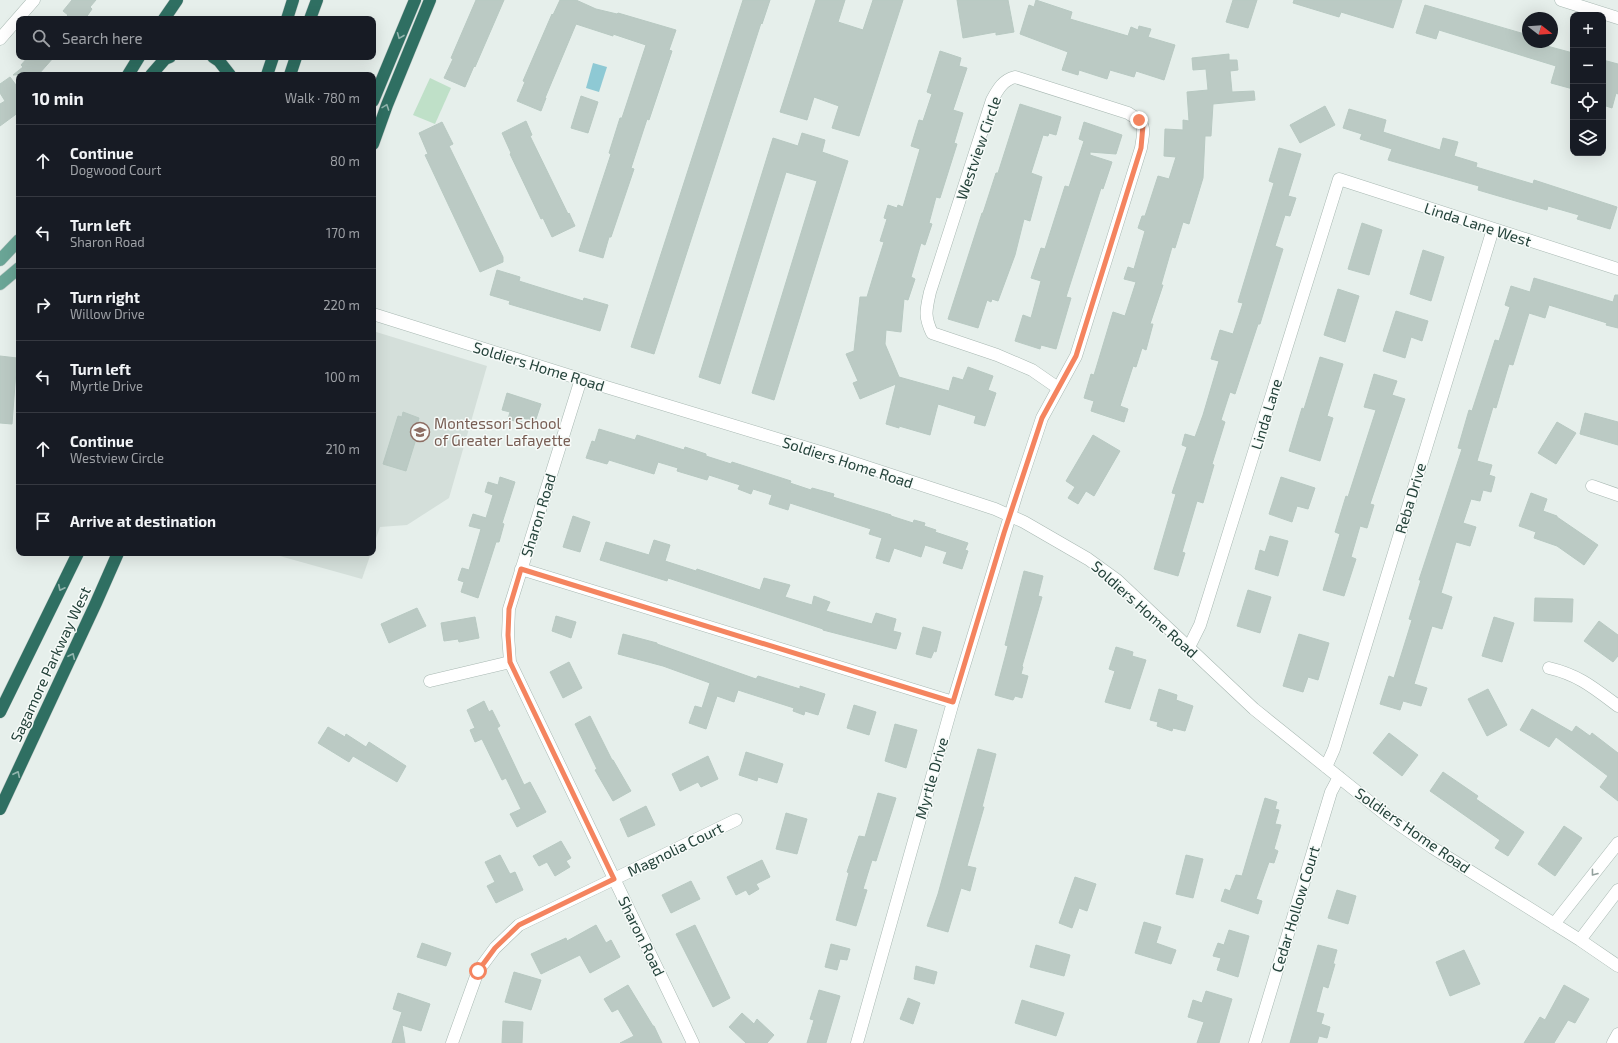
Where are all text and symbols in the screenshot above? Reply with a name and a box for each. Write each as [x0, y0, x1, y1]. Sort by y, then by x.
north arrow [1522, 12, 1558, 48]
map controls [1570, 12, 1606, 156]
button: + [1570, 12, 1606, 48]
search box [16, 16, 376, 60]
icon: search [30, 27, 52, 49]
text: Search here [62, 29, 143, 47]
one-way arrow [396, 33, 404, 40]
button: − [1570, 48, 1606, 84]
button: locate [1570, 84, 1606, 120]
text: 10 min [32, 88, 84, 108]
text: Walk · 780 m [285, 90, 360, 106]
street label: Westview Circle [952, 94, 1004, 202]
one-way arrow [381, 104, 390, 111]
route end [1130, 111, 1148, 129]
button: layers [1570, 120, 1606, 156]
text: Continue [70, 144, 133, 162]
icon: ahead [32, 150, 54, 172]
text: 80 m [330, 153, 360, 169]
text: Dogwood Court [70, 162, 161, 178]
street label: Linda Lane West [1422, 198, 1534, 250]
text: Turn left [70, 216, 131, 234]
icon: left [32, 222, 54, 244]
text: 170 m [326, 225, 360, 241]
text: Sharon Road [70, 234, 145, 250]
text: Turn right [70, 288, 140, 306]
icon: right [32, 294, 54, 316]
text: 220 m [323, 297, 360, 313]
text: Willow Drive [70, 306, 145, 322]
street label: Soldiers Home Road [471, 337, 607, 395]
text: Turn left [70, 360, 131, 378]
icon: left [32, 366, 54, 388]
text: 100 m [325, 369, 360, 385]
street label: Linda Lane [1247, 376, 1285, 452]
text: Myrtle Drive [70, 378, 143, 394]
place label: Montessori School of Greater Lafayette [434, 414, 571, 449]
school or university icon: Montessori School of Greater Lafayette [409, 421, 431, 443]
text: Continue [70, 432, 133, 450]
street label: Soldiers Home Road [780, 432, 916, 492]
icon: ahead [32, 438, 54, 460]
text: 210 m [325, 441, 360, 457]
text: Westview Circle [70, 450, 164, 466]
street label: Reba Drive [1391, 460, 1429, 536]
street label: Sharon Road [517, 471, 559, 559]
icon: arrive [32, 510, 54, 532]
text: Arrive at destination [70, 512, 216, 530]
street label: Soldiers Home Road [1088, 557, 1202, 661]
street label: Sagamore Parkway West [6, 583, 94, 745]
one-way arrow [58, 584, 66, 591]
one-way arrow [67, 652, 75, 660]
street label: Myrtle Drive [911, 735, 951, 821]
one-way arrow [12, 770, 20, 778]
street label: Soldiers Home Road [1352, 784, 1474, 876]
street label: Magnolia Court [624, 818, 726, 880]
street label: Cedar Hollow Court [1267, 843, 1323, 974]
one-way arrow [1591, 869, 1598, 876]
street label: Sharon Road [615, 893, 669, 979]
route start [469, 962, 487, 980]

